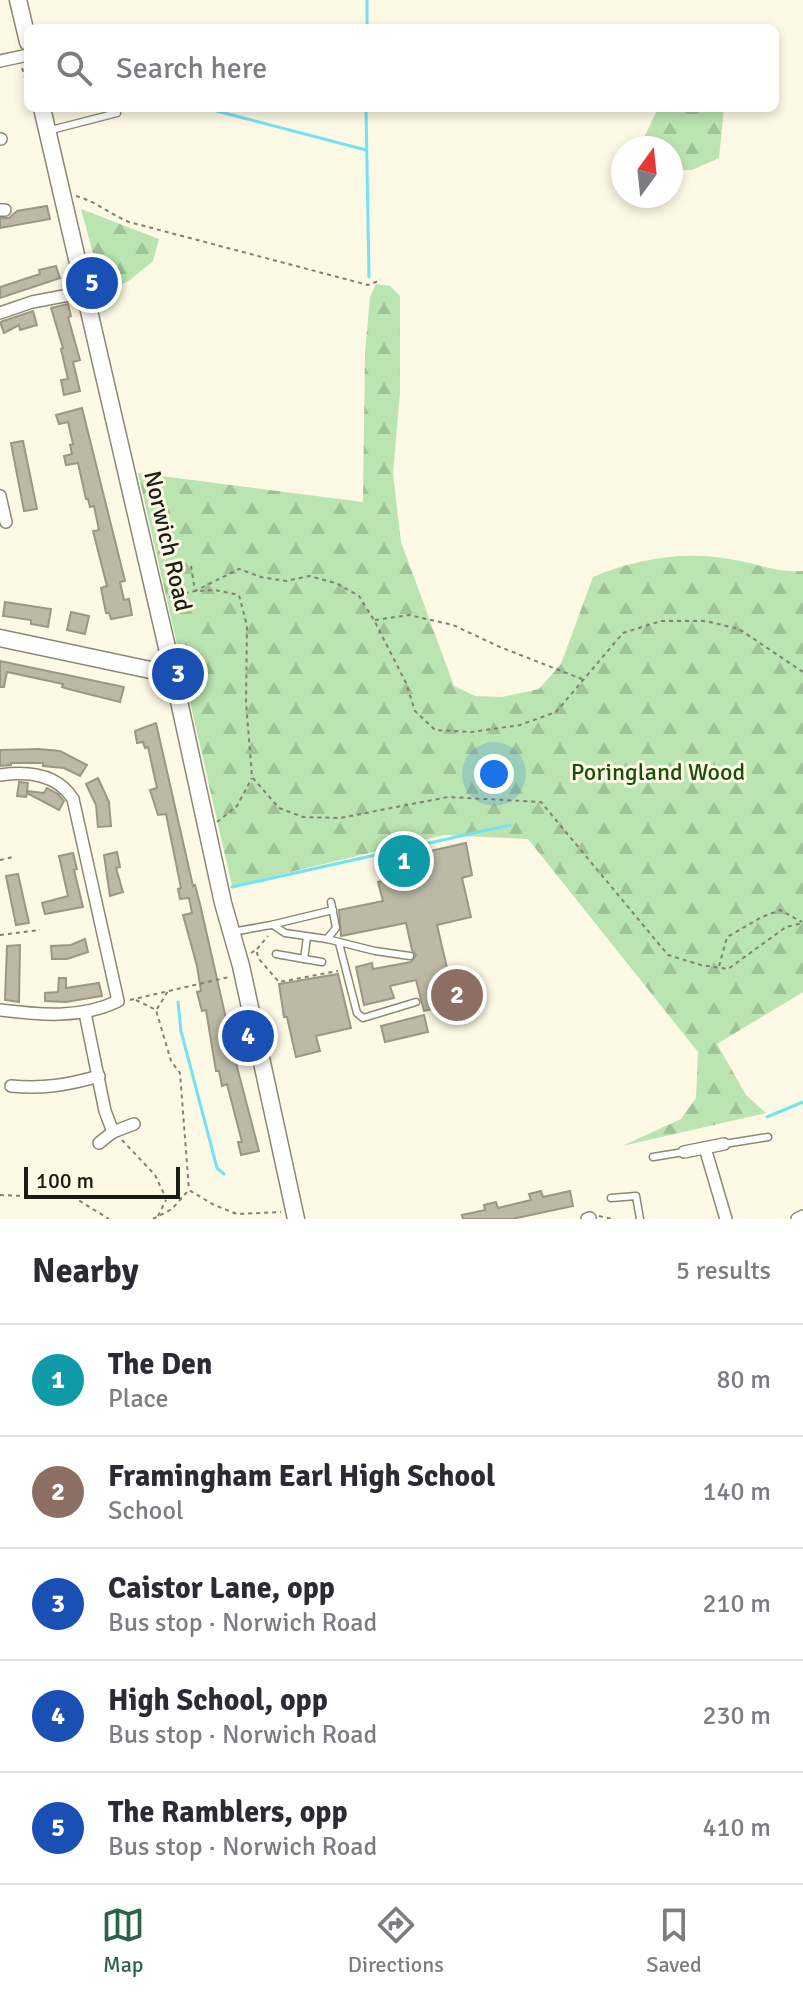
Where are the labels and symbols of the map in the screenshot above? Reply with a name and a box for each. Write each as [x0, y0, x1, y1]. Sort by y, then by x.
north arrow [611, 136, 683, 208]
pin: 5 [66, 253, 118, 313]
street label: Norwich Road [137, 468, 199, 614]
pin: 3 [152, 644, 204, 704]
your location [474, 754, 514, 794]
park label: Poringland Wood [571, 757, 745, 787]
pin: 1 [378, 831, 430, 891]
pin: 2 [431, 965, 483, 1025]
pin: 4 [222, 1006, 274, 1066]
scale bar [24, 1163, 180, 1199]

